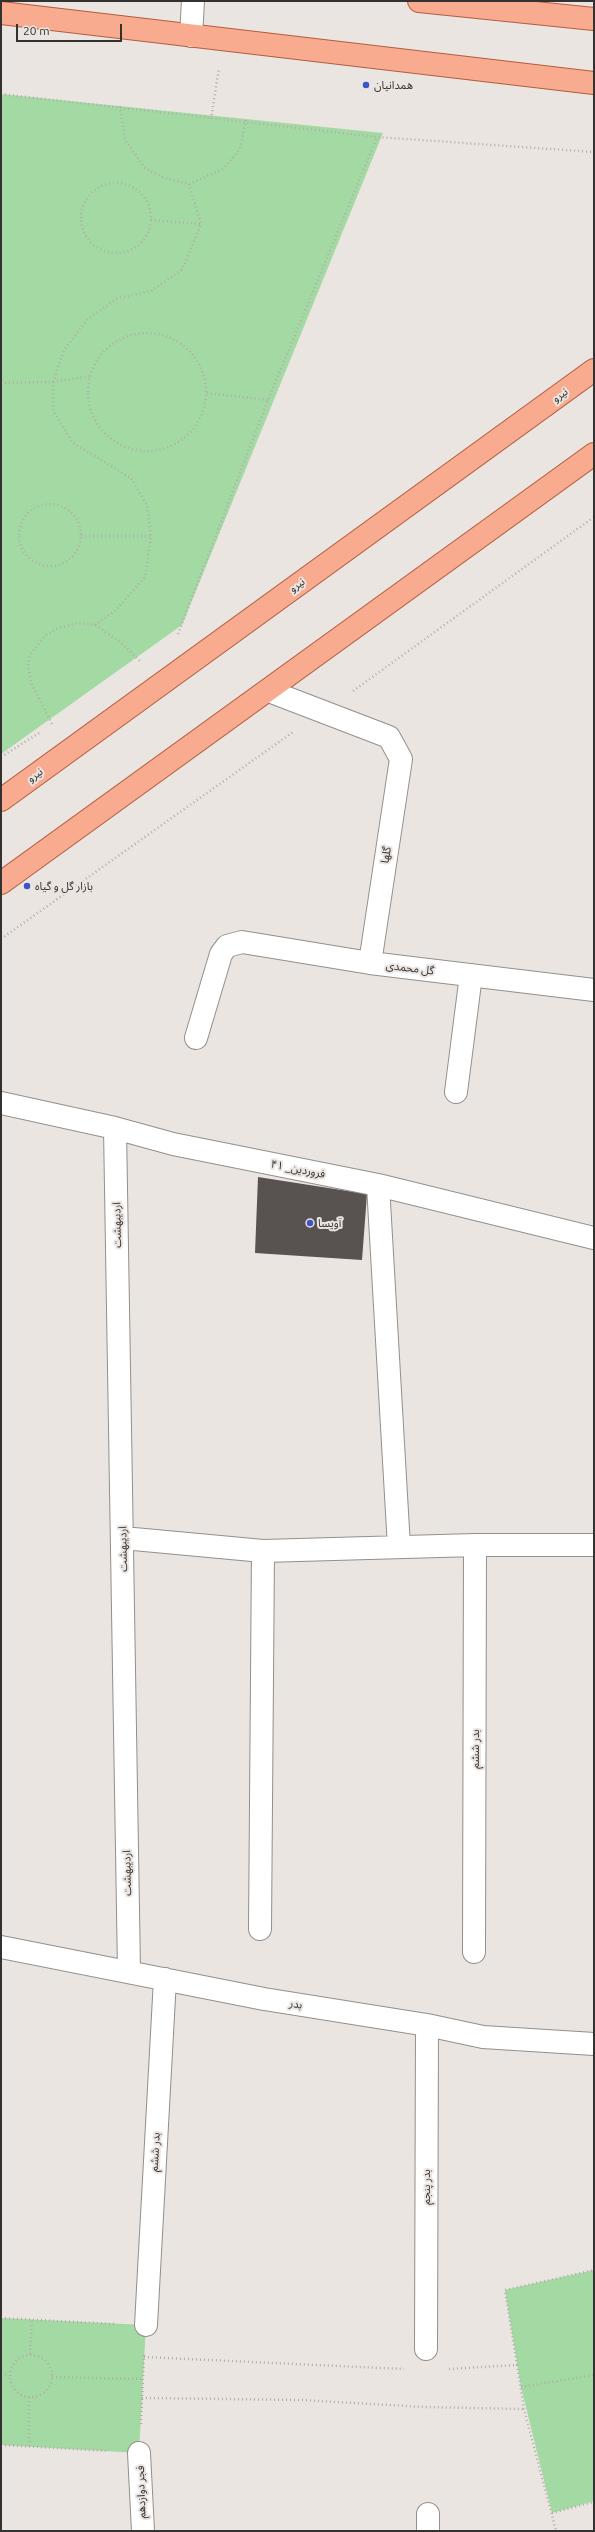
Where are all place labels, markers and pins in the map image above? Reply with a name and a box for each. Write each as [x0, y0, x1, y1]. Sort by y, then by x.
place label: همدانیان [374, 78, 413, 92]
marker: همدانیان [361, 80, 371, 90]
place label: بازار گل و گیاه [35, 879, 93, 893]
marker: بازار گل و گیاه [22, 881, 32, 891]
place label: آویسا [318, 1216, 341, 1230]
marker: آویسا [305, 1218, 315, 1228]

